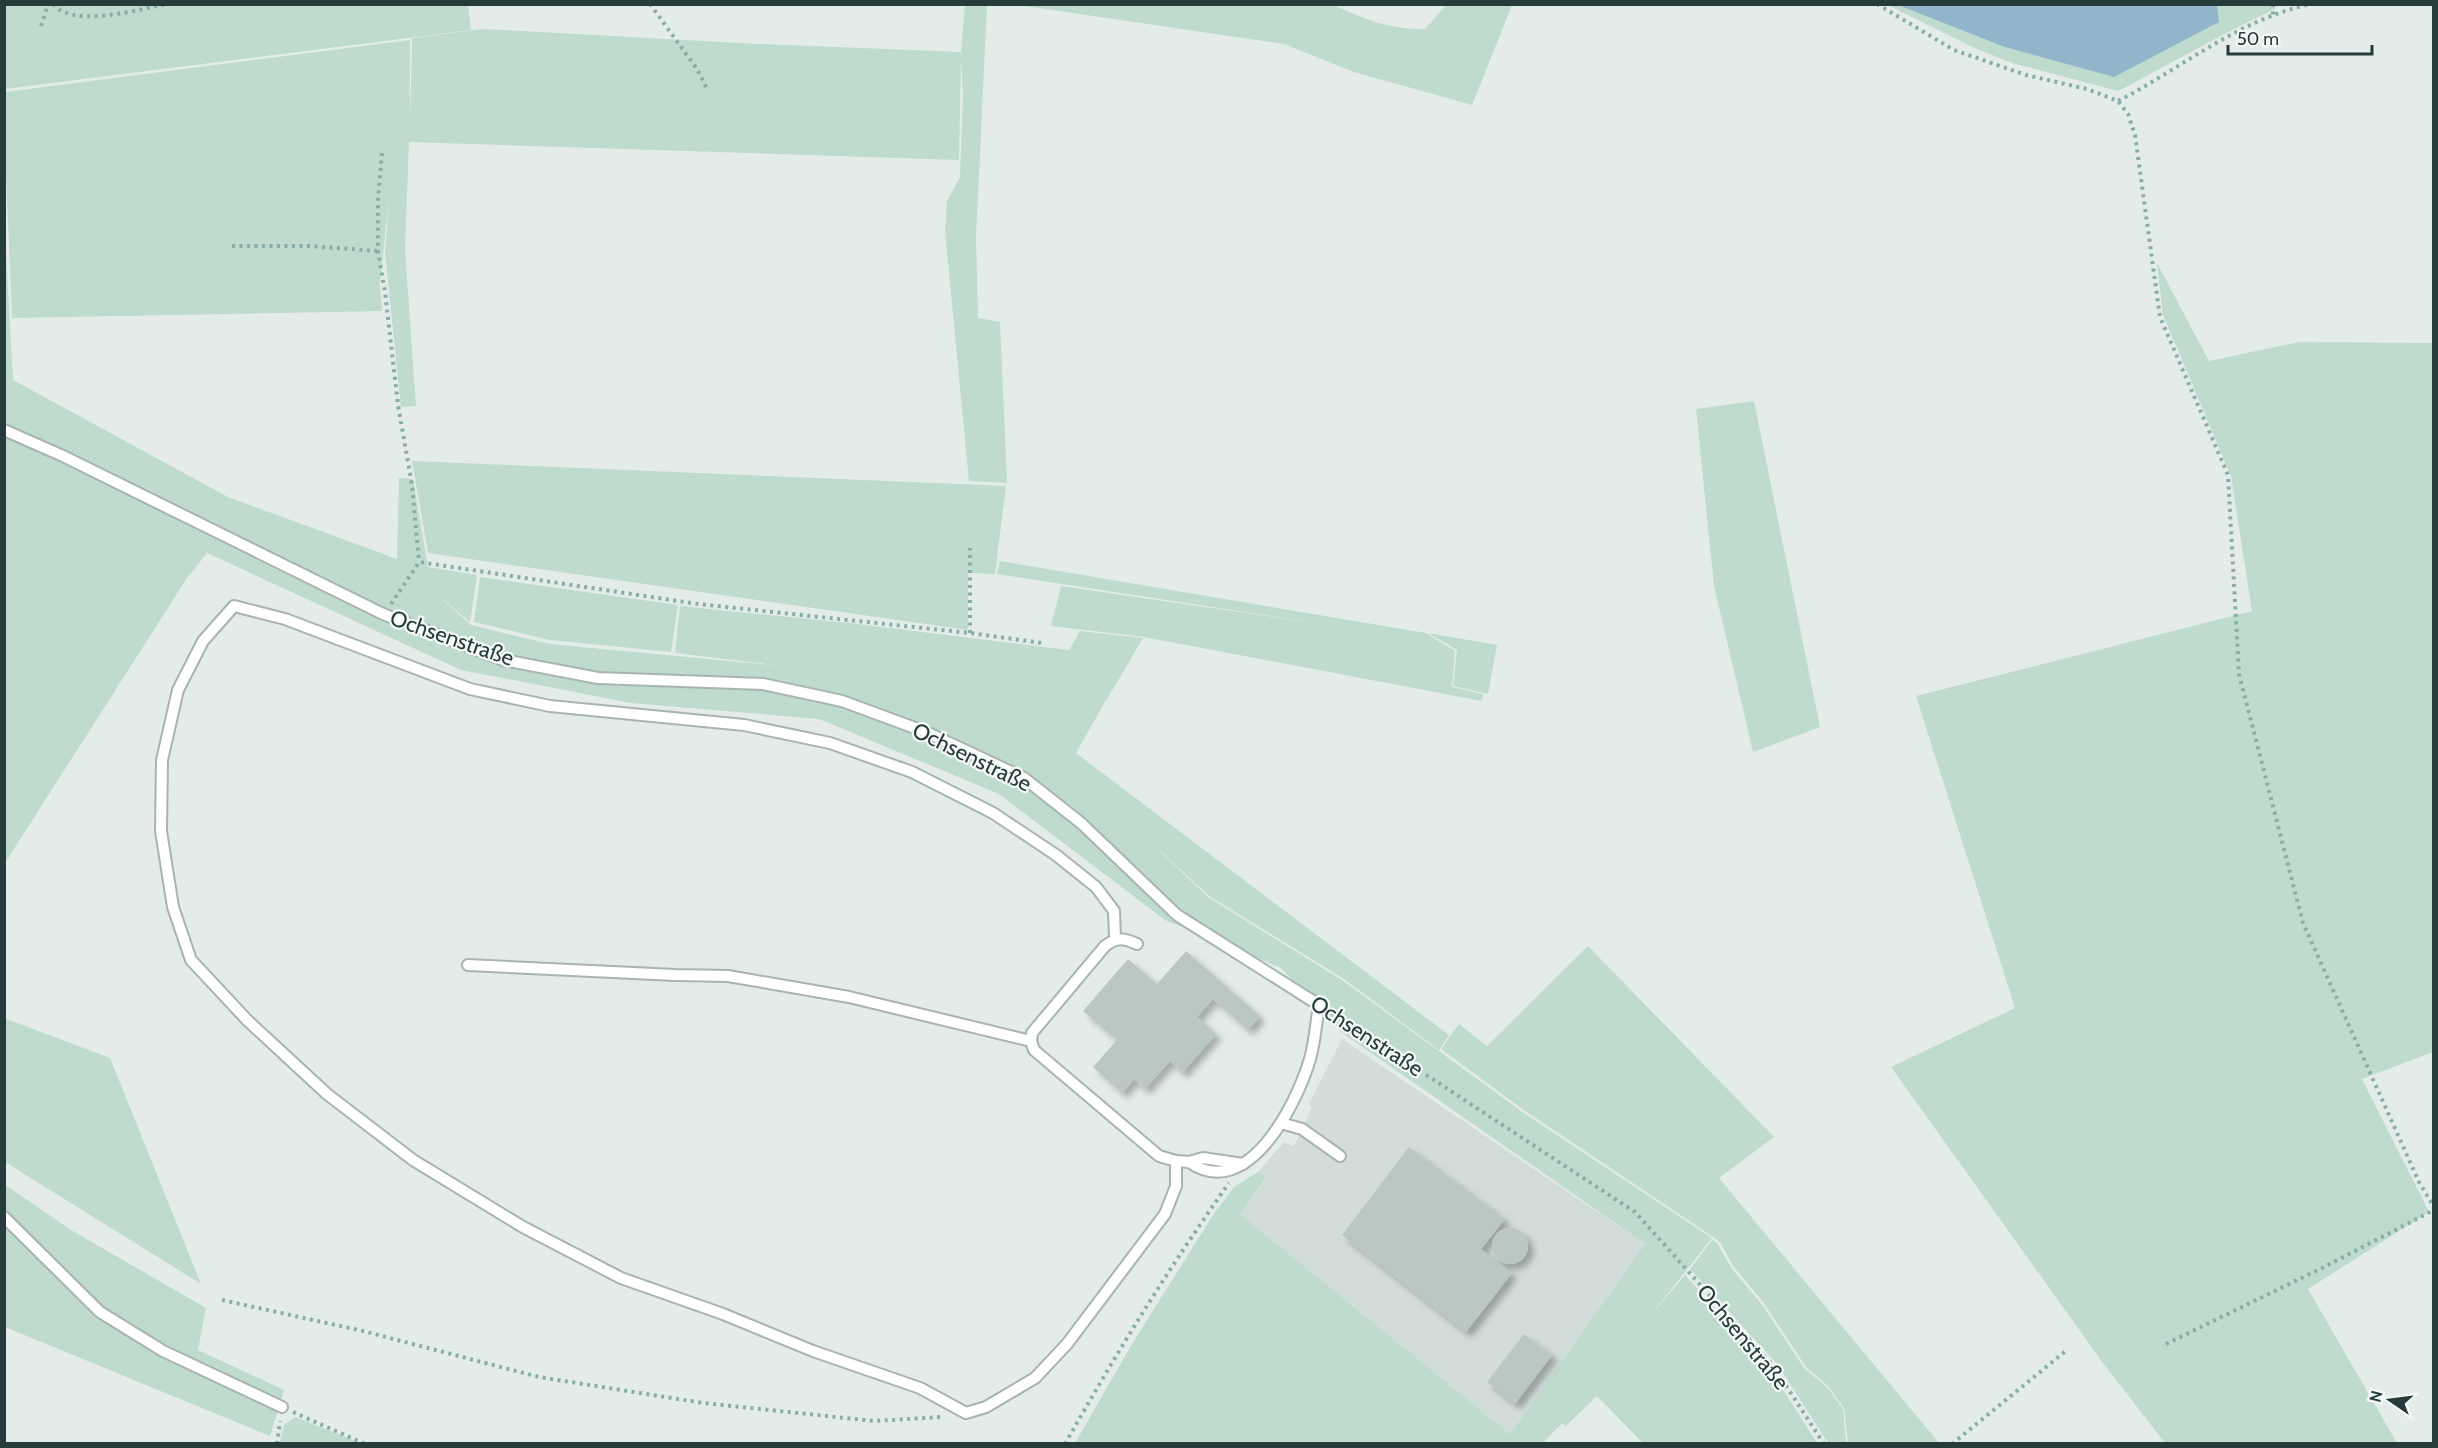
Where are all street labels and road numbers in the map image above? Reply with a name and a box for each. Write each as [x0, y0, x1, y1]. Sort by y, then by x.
street label: Ochsenstraße [387, 604, 517, 672]
street label: Ochsenstraße [908, 717, 1036, 797]
street label: Ochsenstraße [1306, 990, 1428, 1082]
street label: Ochsenstraße [1691, 1279, 1795, 1395]

